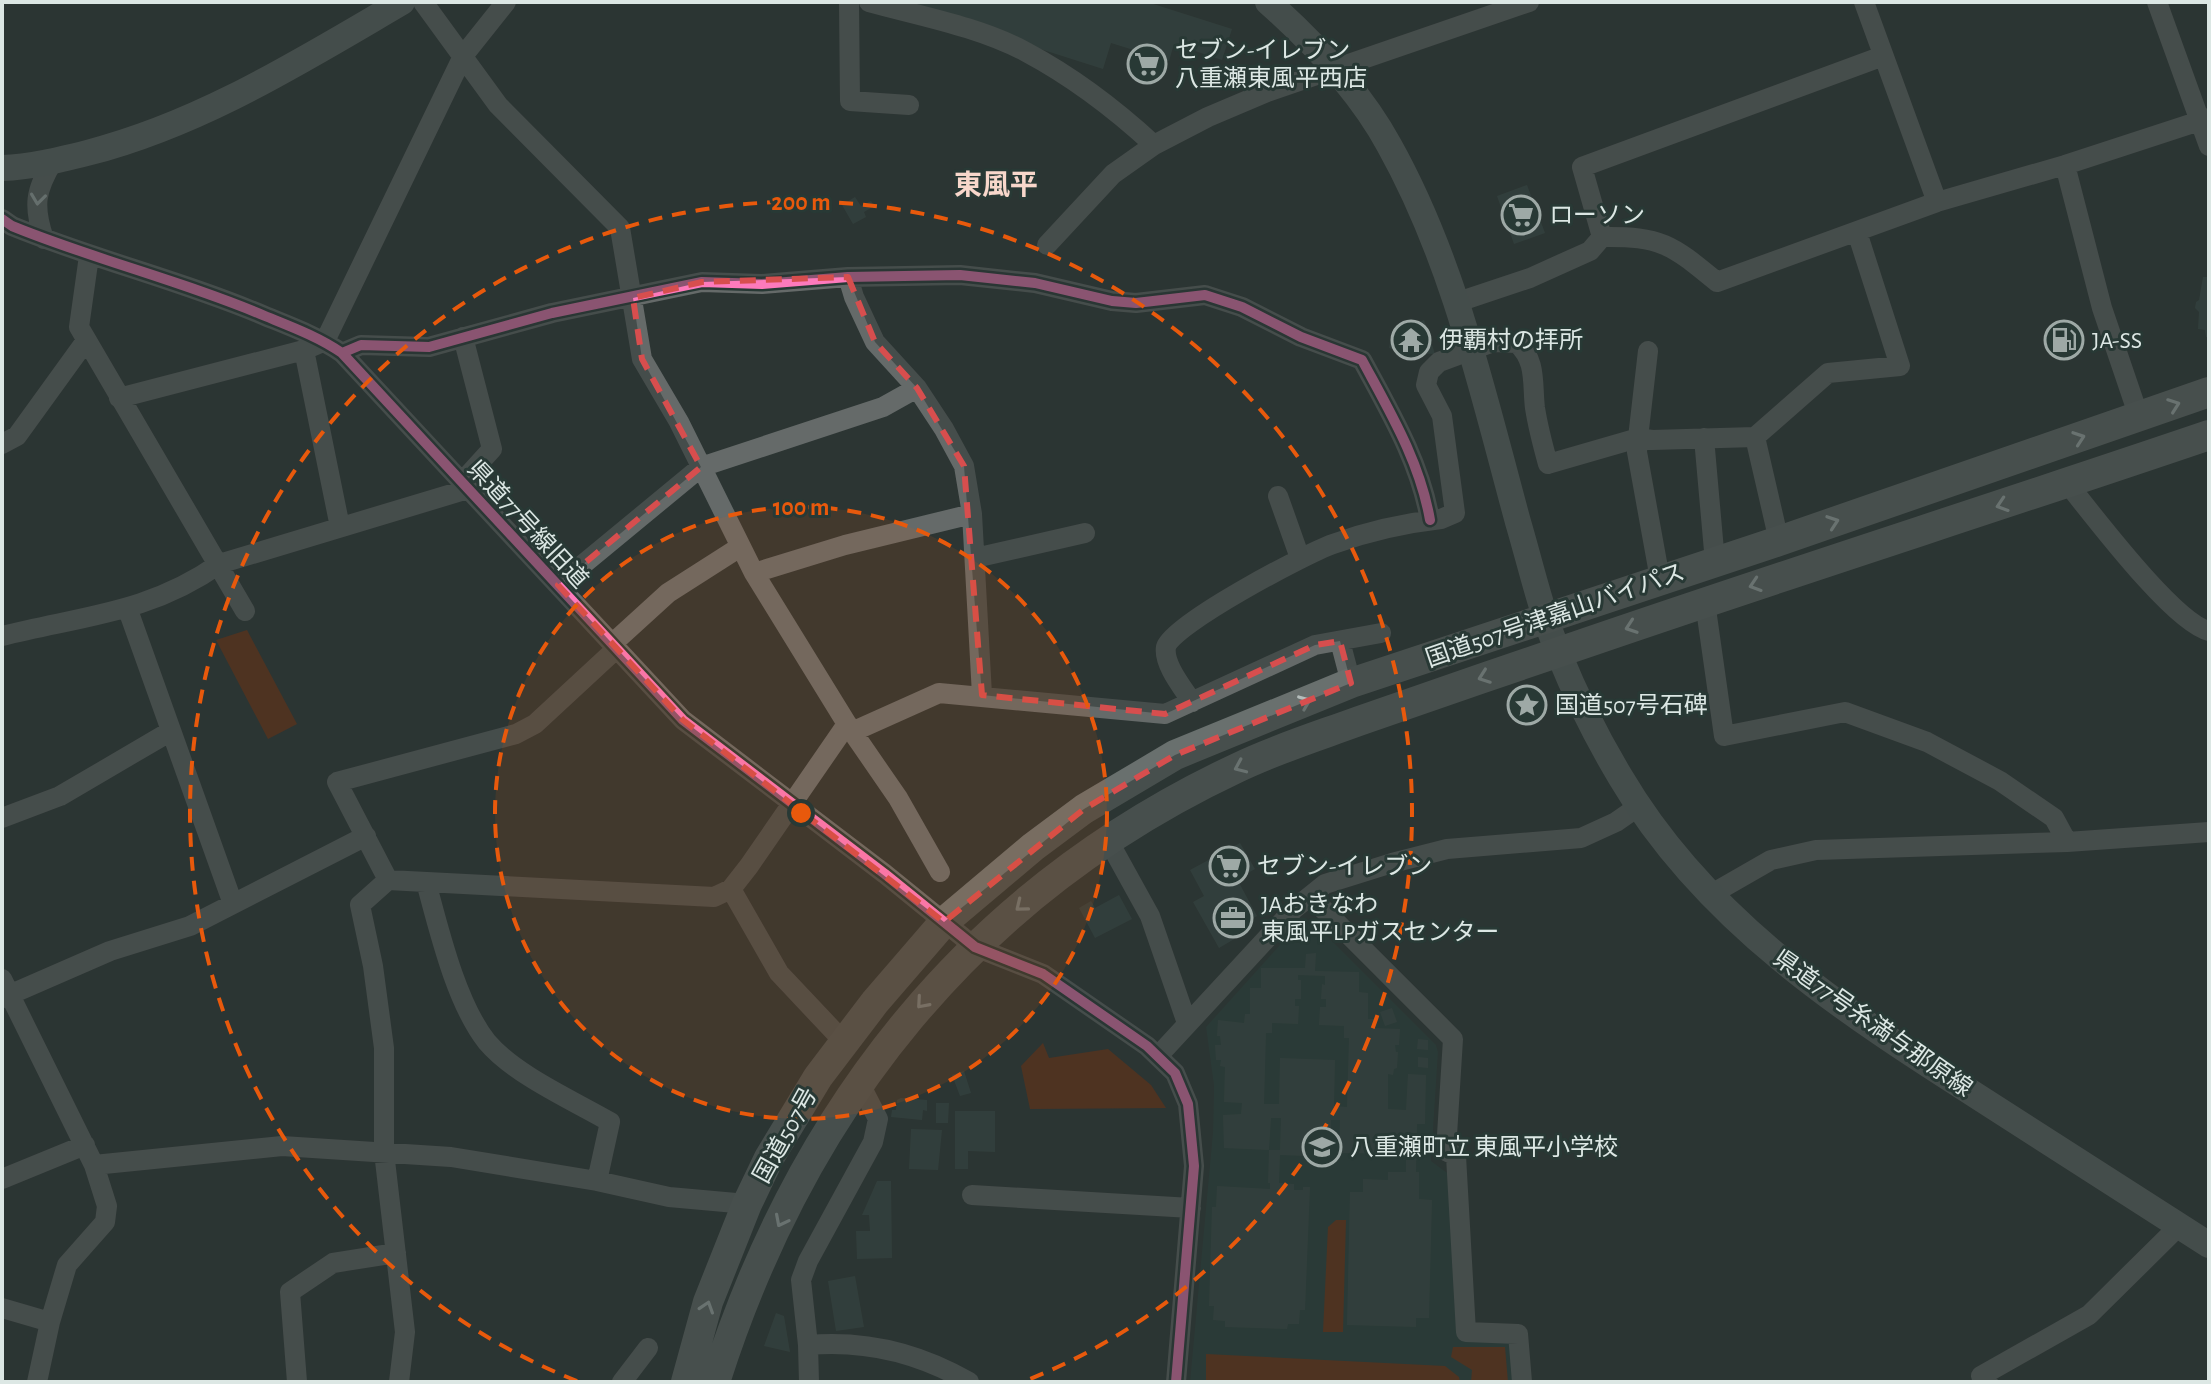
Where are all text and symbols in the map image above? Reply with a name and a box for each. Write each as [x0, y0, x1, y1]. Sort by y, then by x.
place label: セブン-イレブン 八重瀬東風平西店 [1175, 37, 1367, 91]
supermarket icon: セブン-イレブン 八重瀬東風平西店 [1126, 43, 1168, 85]
district label: 東風平 [954, 170, 1038, 200]
text: 200 m [771, 191, 831, 215]
one-way arrow [30, 192, 47, 206]
supermarket icon: ローソン [1500, 194, 1542, 236]
place label: ローソン [1549, 204, 1645, 228]
temple icon: 伊覇村の拝所 [1390, 319, 1432, 361]
fuel station icon: JA-SS [2043, 319, 2085, 361]
place label: 伊覇村の拝所 [1439, 327, 1583, 353]
place label: JA-SS [2092, 329, 2142, 353]
one-way arrow [2166, 398, 2180, 414]
one-way arrow [2071, 431, 2085, 447]
street label: 県道77号線旧道 [463, 455, 593, 593]
one-way arrow [1996, 495, 2010, 511]
text: 100 m [773, 496, 829, 520]
one-way arrow [1825, 516, 1839, 532]
street label: 国道507号津嘉山バイパス [1422, 558, 1688, 672]
one-way arrow [1749, 576, 1763, 592]
one-way arrow [1625, 617, 1639, 633]
one-way arrow [1478, 667, 1492, 683]
place icon: 国道507号石碑 [1506, 684, 1548, 726]
place label: 国道507号石碑 [1555, 692, 1708, 718]
one-way arrow [1297, 695, 1311, 712]
one-way arrow [1234, 757, 1248, 773]
centre of rings [787, 799, 815, 827]
supermarket icon: セブン-イレブン [1208, 845, 1250, 887]
place label: セブン-イレブン [1257, 853, 1432, 879]
place label: JAおきなわ 東風平LPガスセンター [1261, 892, 1499, 945]
one-way arrow [1016, 896, 1031, 911]
office icon: JAおきなわ 東風平LPガスセンター [1212, 897, 1254, 939]
street label: 県道77号糸満与那原線 [1769, 945, 1977, 1101]
one-way arrow [917, 994, 931, 1009]
street label: 国道507号 [748, 1083, 822, 1187]
school or university icon: 八重瀬町立 東風平小学校 [1301, 1126, 1343, 1168]
place label: 八重瀬町立 東風平小学校 [1350, 1134, 1618, 1160]
one-way arrow [775, 1212, 791, 1227]
one-way arrow [698, 1301, 714, 1314]

